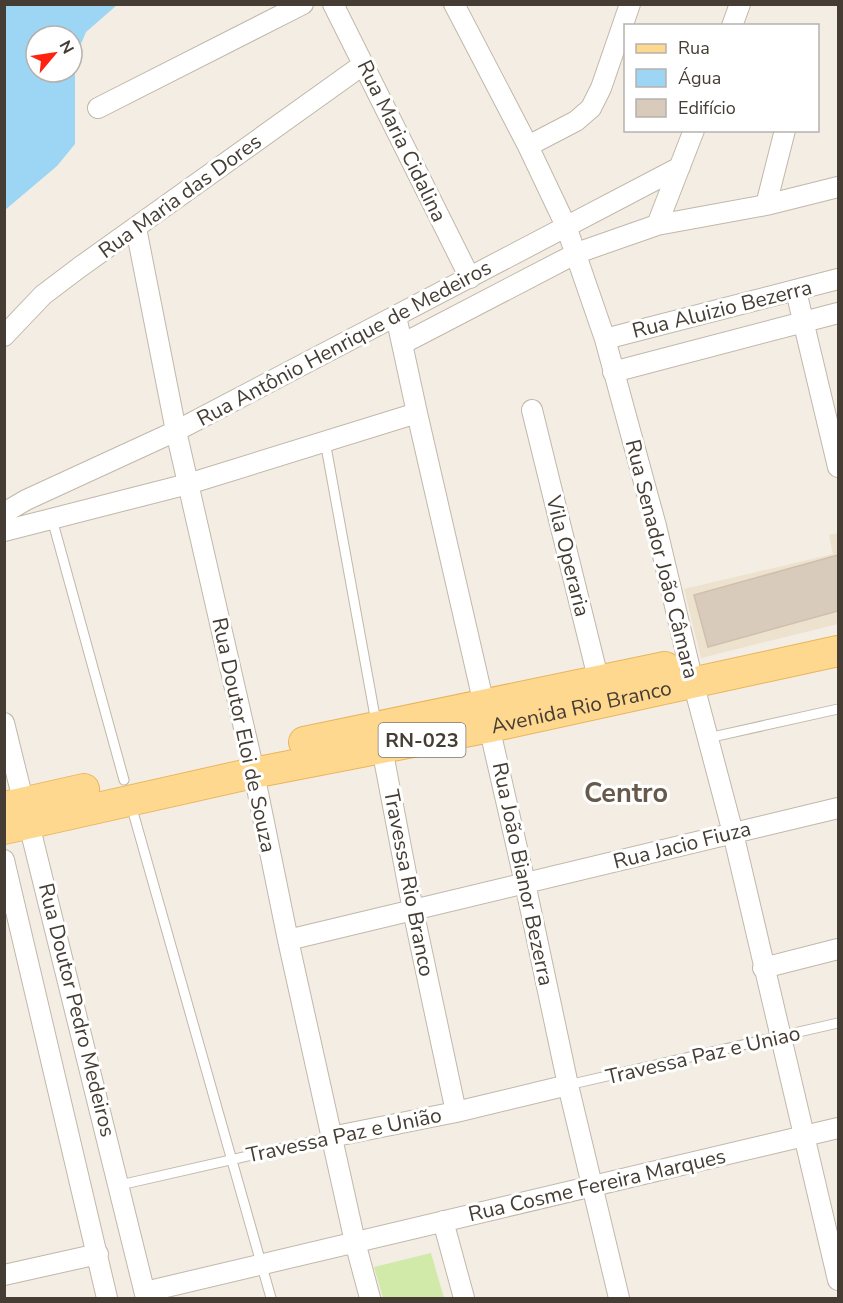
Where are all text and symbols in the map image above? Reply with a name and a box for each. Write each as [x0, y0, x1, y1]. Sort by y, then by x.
north arrow [24, 24, 84, 84]
legend [624, 24, 819, 132]
text: Rua [678, 36, 710, 60]
text: N [54, 37, 79, 58]
street label: Rua Maria Cidalina [351, 55, 453, 227]
text: Água [678, 66, 721, 90]
text: Edifício [678, 96, 736, 120]
street label: Rua Maria das Dores [93, 127, 267, 265]
street label: Rua Antônio Henrique de Medeiros [192, 253, 496, 433]
street label: Rua Aluizio Bezerra [629, 273, 815, 345]
street label: Rua Senador João Câmara [619, 436, 705, 682]
street label: Vila Operaria [539, 492, 597, 619]
street label: Rua Doutor Eloi de Souza [205, 615, 283, 855]
street label: Avenida Rio Branco [488, 674, 674, 740]
road number: RN-023 [378, 723, 466, 757]
street label: Rua João Bianor Bezerra [486, 760, 560, 988]
district label: Centro [584, 775, 668, 812]
street label: Travessa Rio Branco [377, 787, 441, 979]
street label: Rua Jacio Fiuza [610, 814, 754, 876]
street label: Rua Doutor Pedro Medeiros [32, 880, 122, 1140]
street label: Travessa Paz e Uniao [603, 1019, 803, 1091]
street label: Travessa Paz e União [244, 1101, 444, 1169]
street label: Rua Cosme Fereira Marques [465, 1142, 729, 1228]

